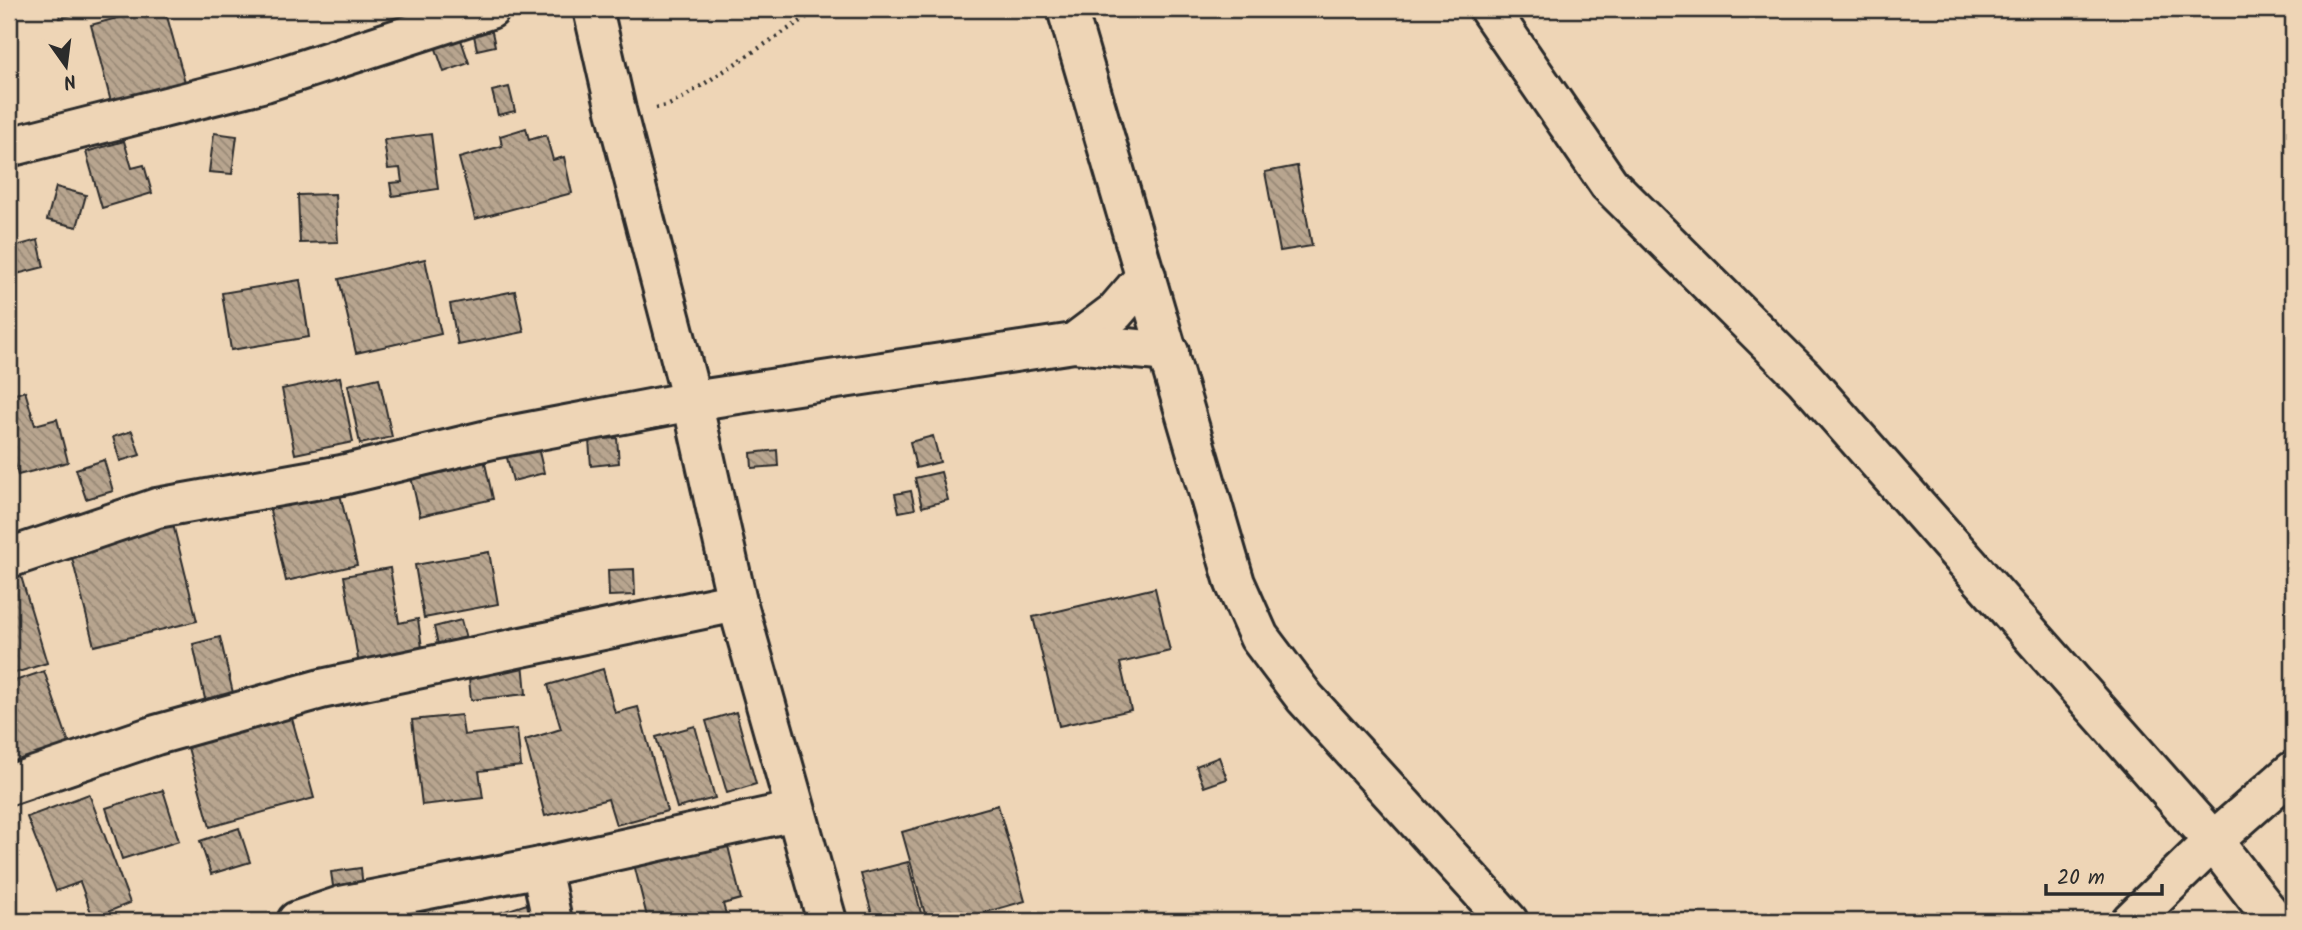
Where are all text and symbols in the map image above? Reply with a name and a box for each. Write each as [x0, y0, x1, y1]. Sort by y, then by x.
north arrow [32, 32, 102, 102]
text: N [60, 65, 79, 97]
scale bar [2046, 853, 2162, 897]
text: 20 m [2057, 862, 2105, 895]

